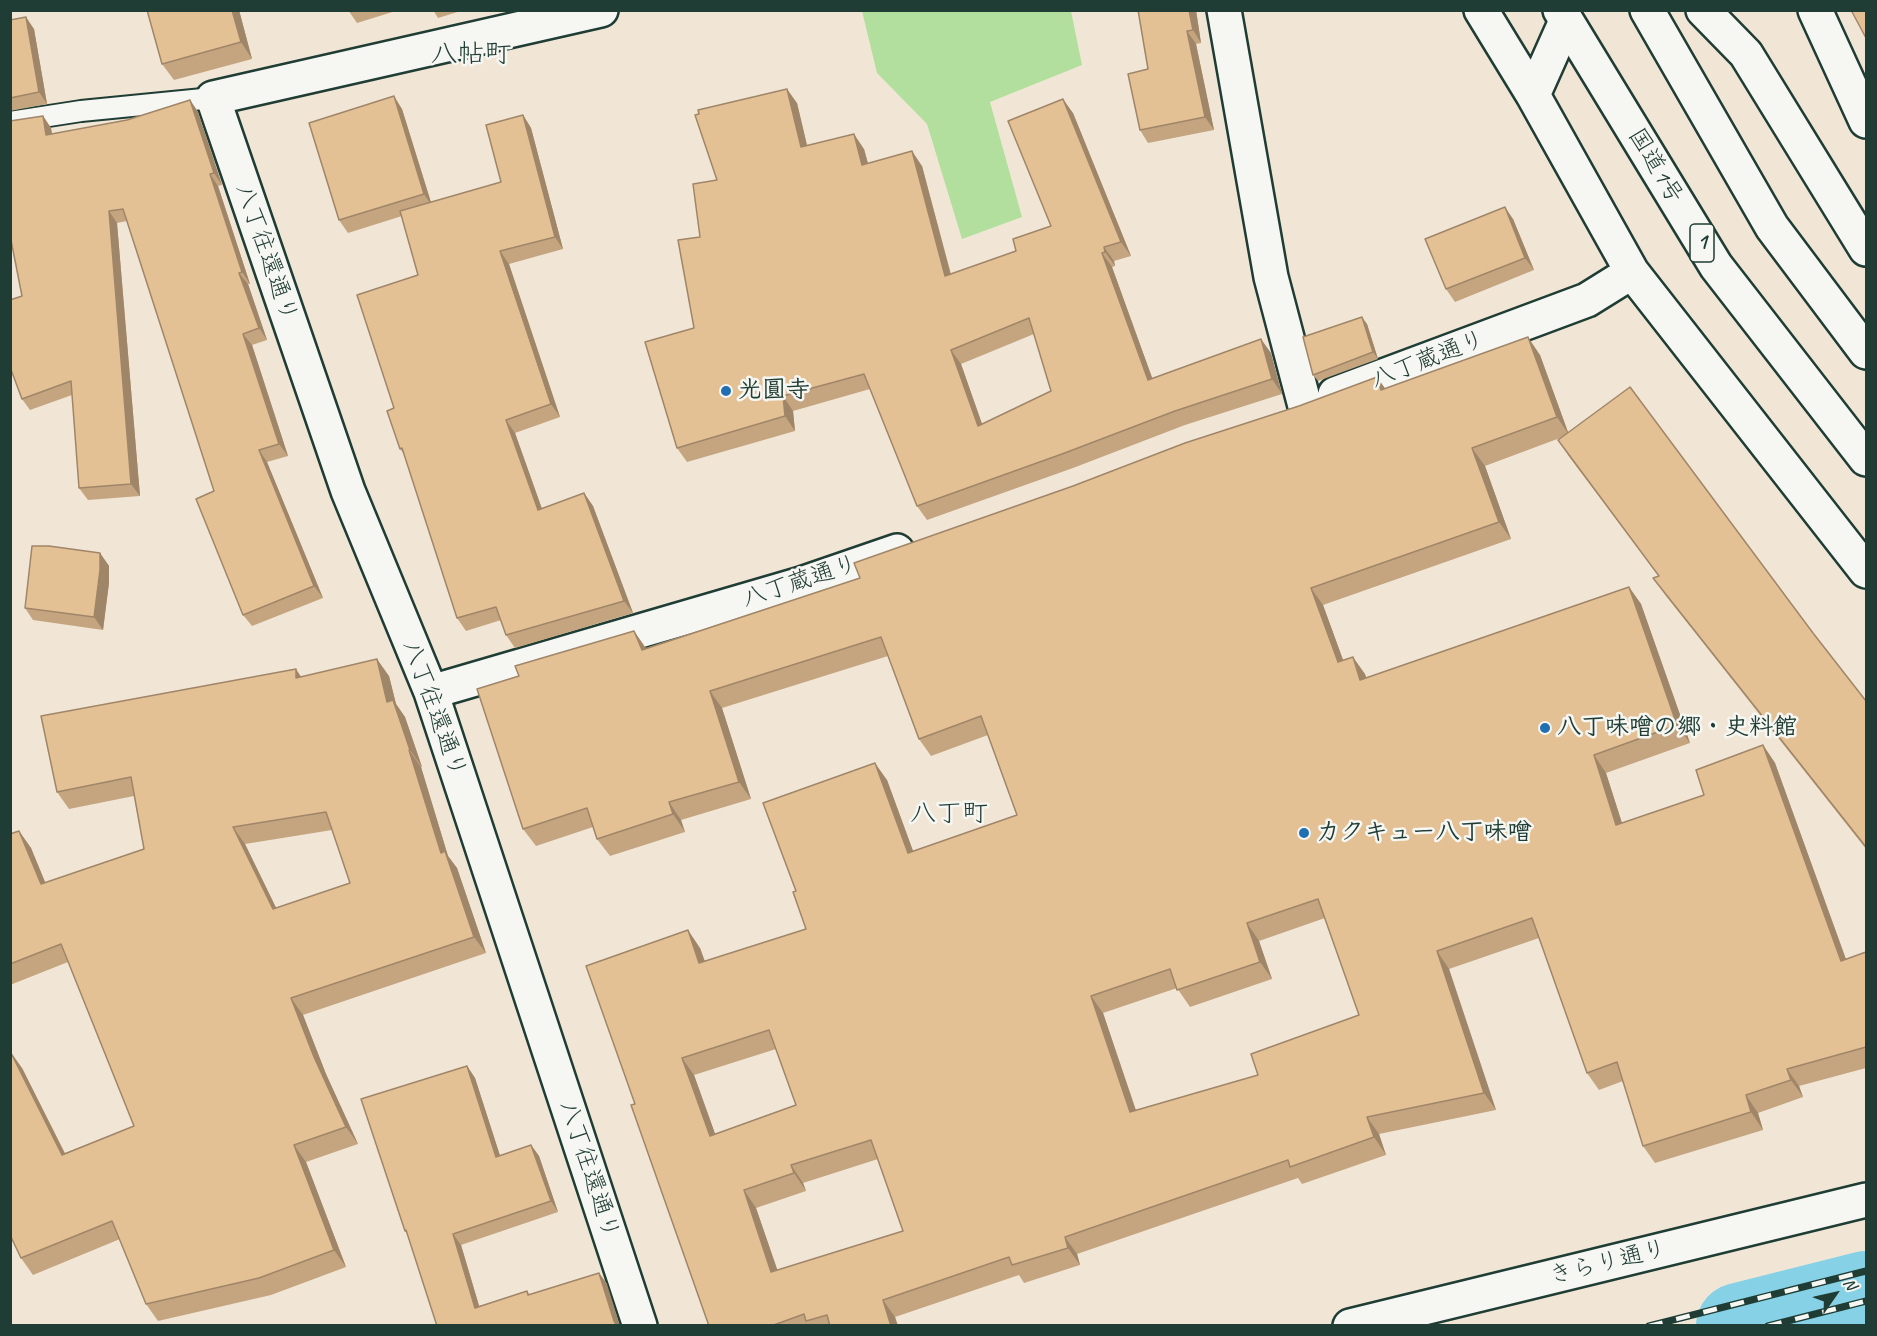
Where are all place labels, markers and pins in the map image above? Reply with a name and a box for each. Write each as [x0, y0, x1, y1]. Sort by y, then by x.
place label: 光圓寺 [738, 377, 810, 405]
marker: 光圓寺 [719, 384, 733, 398]
place label: 八丁味噌の郷・史料館 [1557, 714, 1797, 742]
marker: 八丁味噌の郷・史料館 [1538, 721, 1552, 735]
place label: カクキュー八丁味噌 [1316, 819, 1532, 847]
marker: カクキュー八丁味噌 [1297, 826, 1311, 840]

